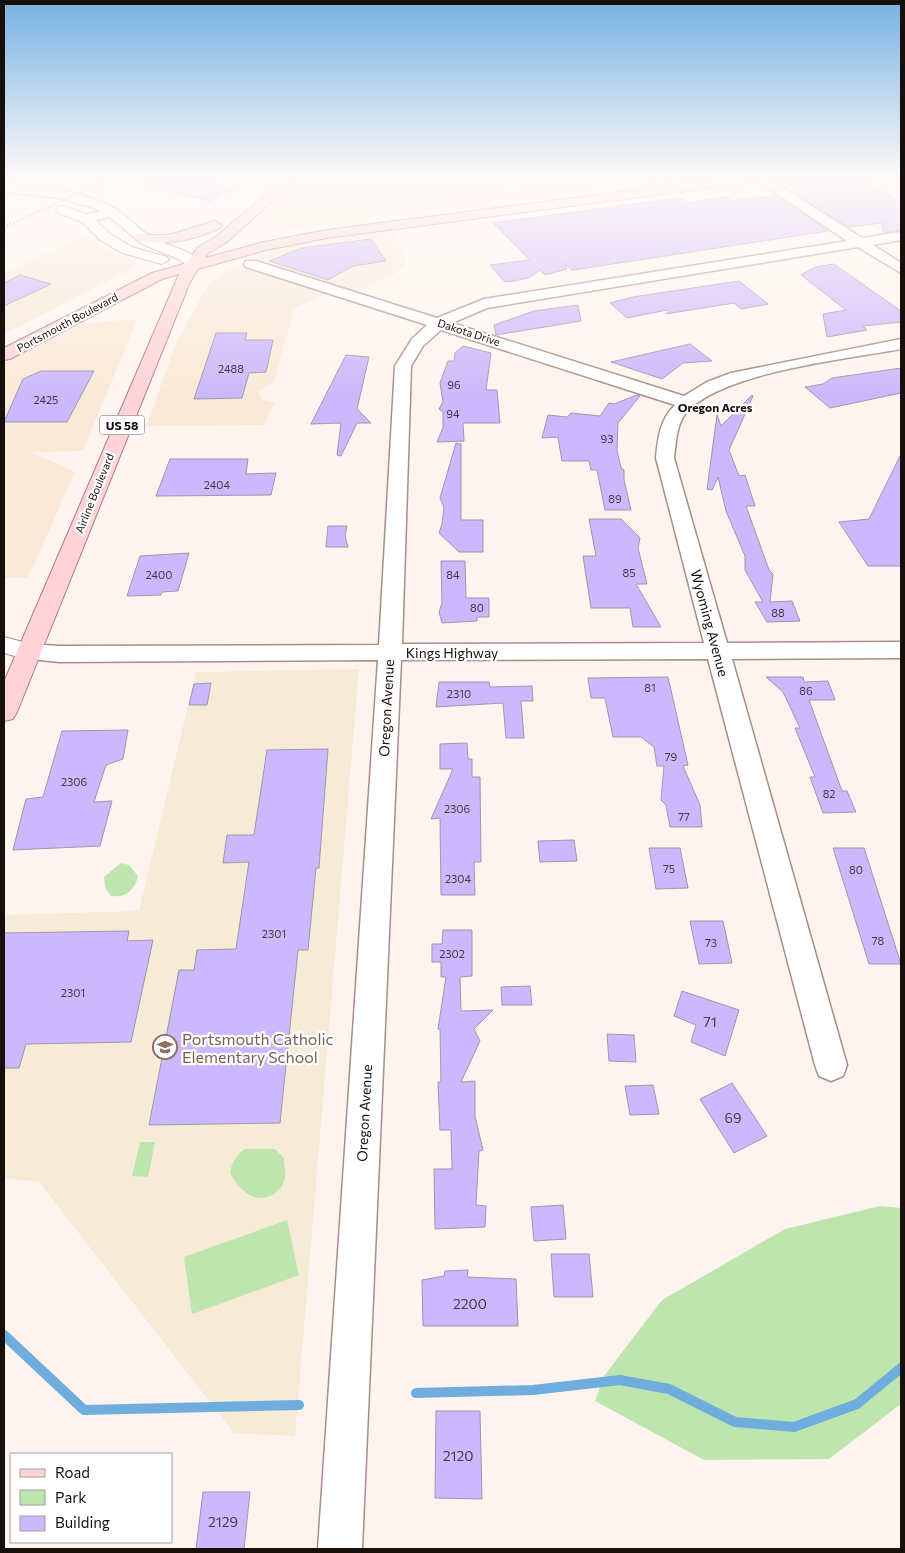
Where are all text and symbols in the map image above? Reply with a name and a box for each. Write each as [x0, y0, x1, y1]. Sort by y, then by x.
street label: Portsmouth Boulevard [14, 290, 120, 354]
street label: Dakota Drive [436, 316, 502, 348]
house number: 2488 [218, 362, 244, 375]
house number: 96 [447, 378, 461, 391]
house number: 2425 [34, 393, 58, 406]
district label: Oregon Acres [678, 400, 753, 414]
house number: 94 [446, 407, 460, 420]
road number: US 58 [100, 416, 144, 434]
house number: 93 [601, 432, 613, 445]
street label: Airline Boulevard [72, 451, 116, 535]
house number: 2404 [204, 478, 231, 491]
house number: 89 [608, 492, 622, 505]
house number: 85 [623, 566, 636, 579]
house number: 2400 [146, 568, 172, 581]
house number: 84 [446, 568, 460, 581]
street label: Wyoming Avenue [688, 568, 732, 678]
house number: 80 [470, 601, 484, 614]
house number: 88 [771, 606, 785, 619]
street label: Kings Highway [406, 644, 498, 661]
street label: Oregon Avenue [375, 659, 397, 757]
house number: 81 [644, 681, 656, 694]
house number: 86 [799, 684, 813, 697]
house number: 2310 [447, 687, 471, 700]
house number: 79 [665, 750, 678, 763]
house number: 2306 [61, 775, 87, 788]
house number: 82 [823, 787, 835, 800]
house number: 2306 [444, 802, 470, 815]
house number: 77 [678, 810, 690, 823]
house number: 75 [663, 862, 675, 875]
house number: 80 [849, 863, 863, 876]
house number: 2304 [445, 872, 471, 885]
house number: 2301 [262, 927, 286, 940]
house number: 78 [872, 934, 885, 947]
house number: 73 [705, 936, 717, 949]
house number: 2302 [439, 947, 465, 960]
house number: 2301 [61, 986, 85, 999]
house number: 71 [703, 1013, 717, 1030]
place label: Portsmouth Catholic Elementary School [182, 1029, 334, 1066]
school or university icon: Portsmouth Catholic Elementary School [152, 1034, 178, 1060]
street label: Oregon Avenue [353, 1064, 375, 1162]
house number: 69 [725, 1109, 741, 1126]
house number: 2200 [453, 1295, 487, 1312]
house number: 2120 [443, 1447, 473, 1464]
legend [10, 1453, 172, 1543]
text: Road [55, 1463, 90, 1481]
text: Park [55, 1488, 86, 1506]
text: Building [55, 1513, 110, 1531]
house number: 2129 [208, 1513, 238, 1530]

